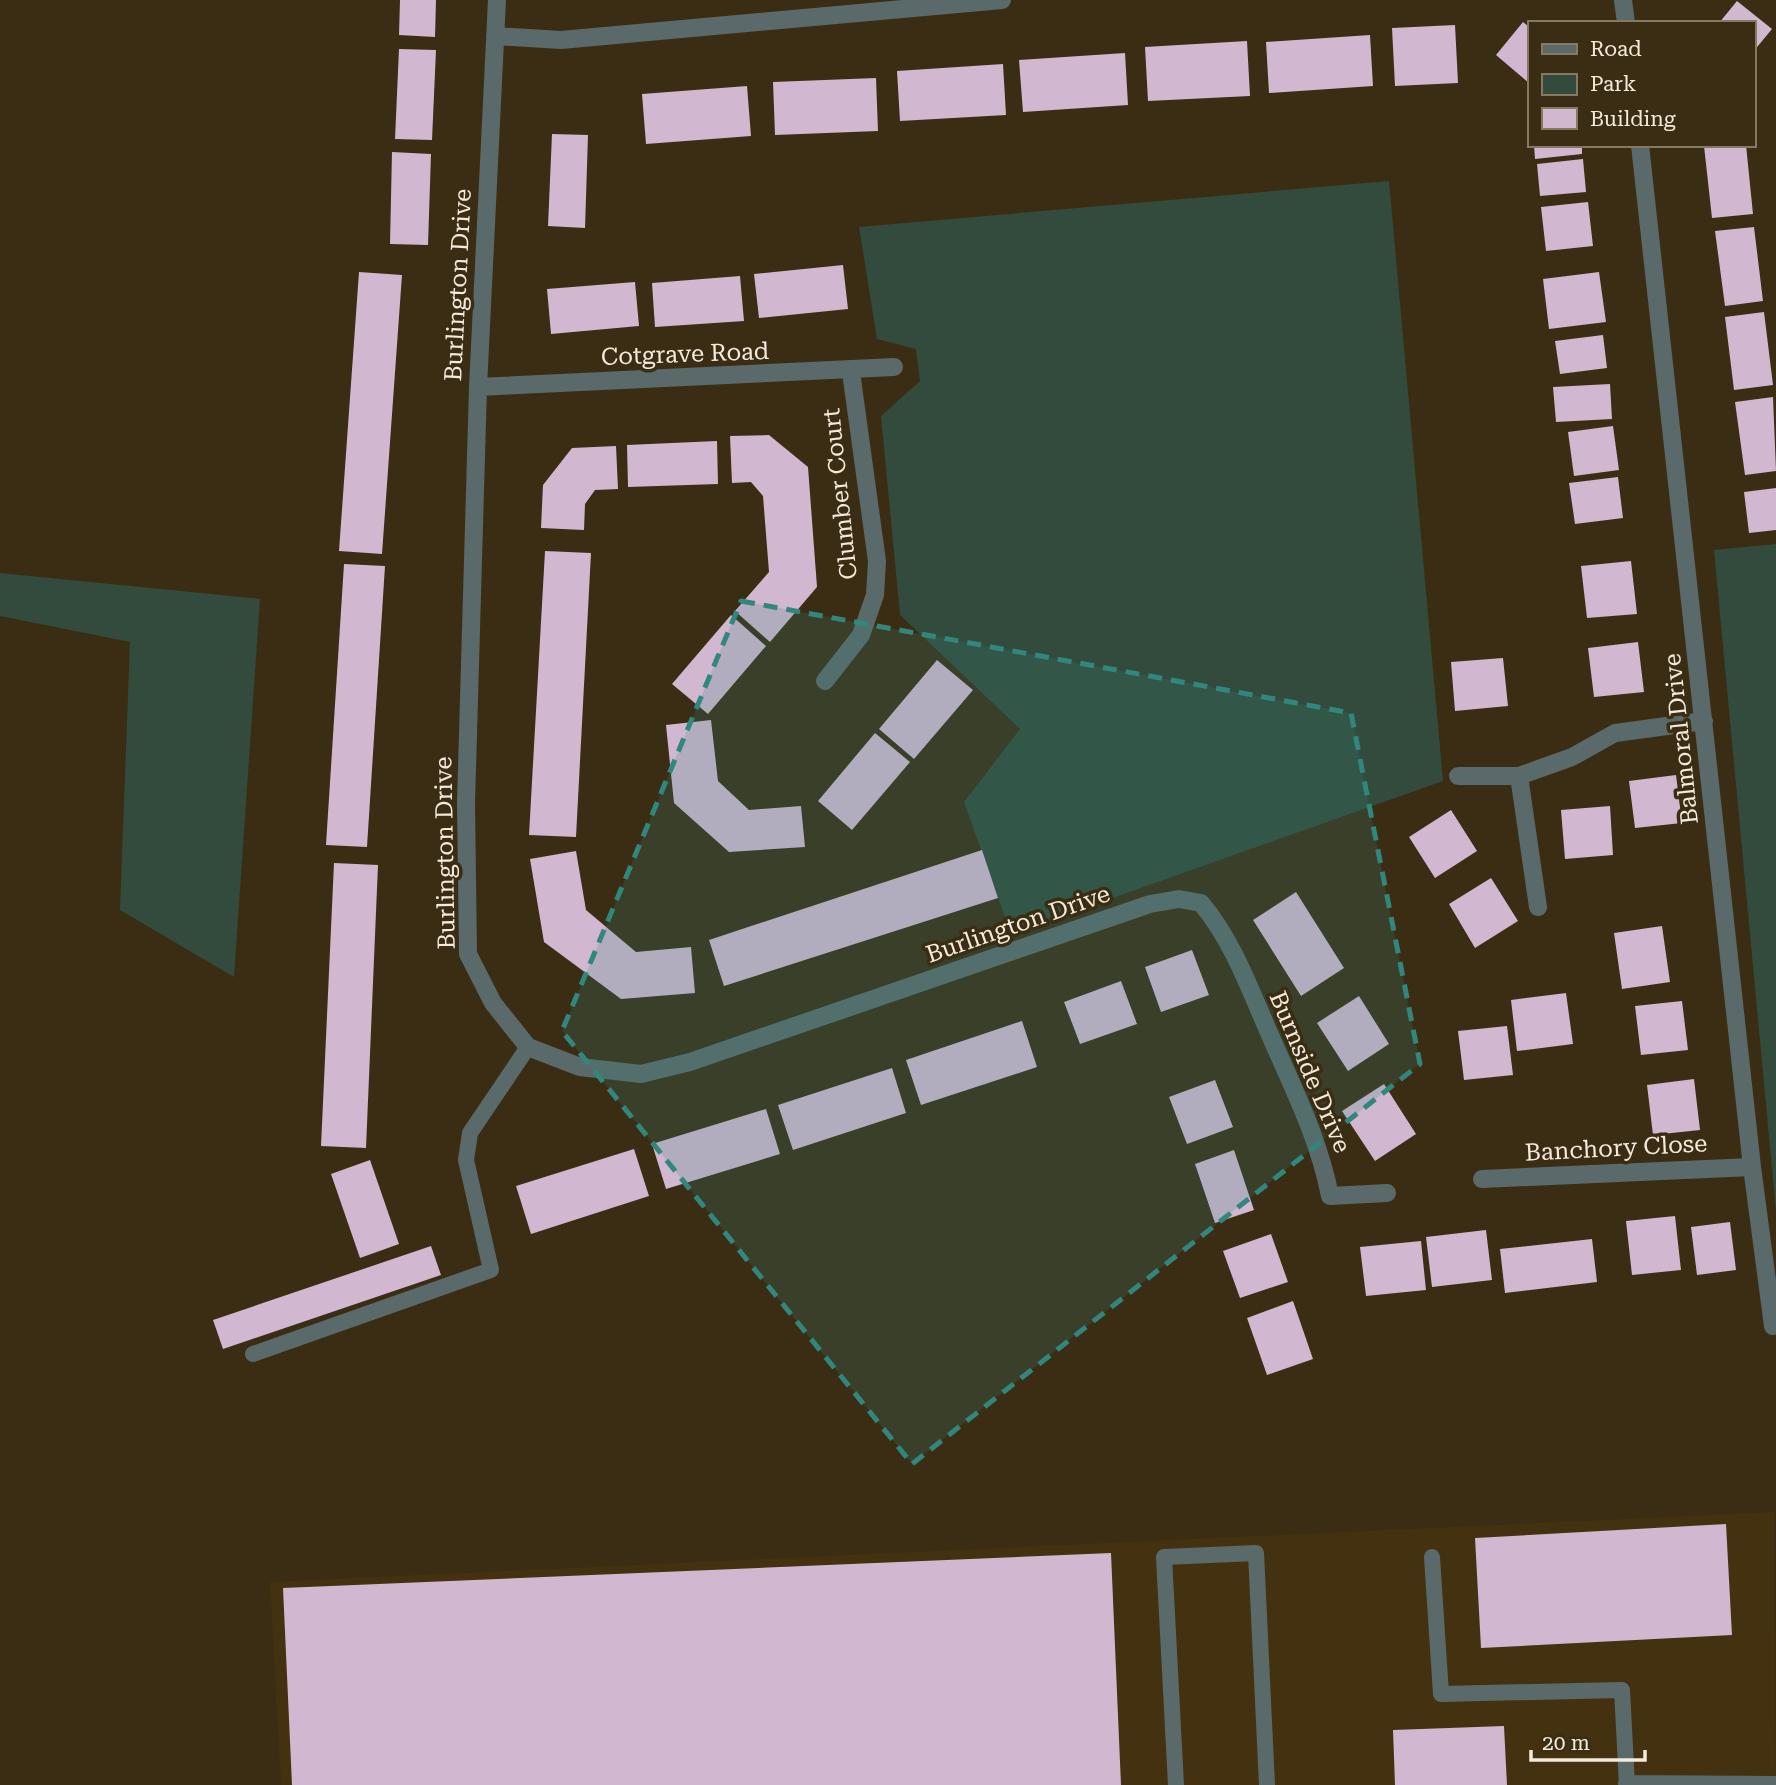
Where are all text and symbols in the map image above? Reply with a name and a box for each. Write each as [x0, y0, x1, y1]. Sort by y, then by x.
legend [1528, 21, 1755, 147]
text: Road [1590, 37, 1642, 61]
text: Park [1590, 72, 1636, 96]
text: Building [1590, 107, 1676, 131]
street label: Burlington Drive [439, 188, 477, 382]
street label: Cotgrave Road [600, 337, 770, 371]
street label: Clumber Court [817, 407, 863, 581]
street label: Balmoral Drive [1658, 652, 1704, 826]
street label: Burlington Drive [429, 756, 461, 950]
street label: Burlington Drive [922, 879, 1114, 969]
street label: Burnside Drive [1263, 987, 1357, 1157]
street label: Banchory Close [1524, 1129, 1708, 1167]
scale bar [1531, 1718, 1645, 1762]
text: 20 m [1542, 1731, 1590, 1755]

